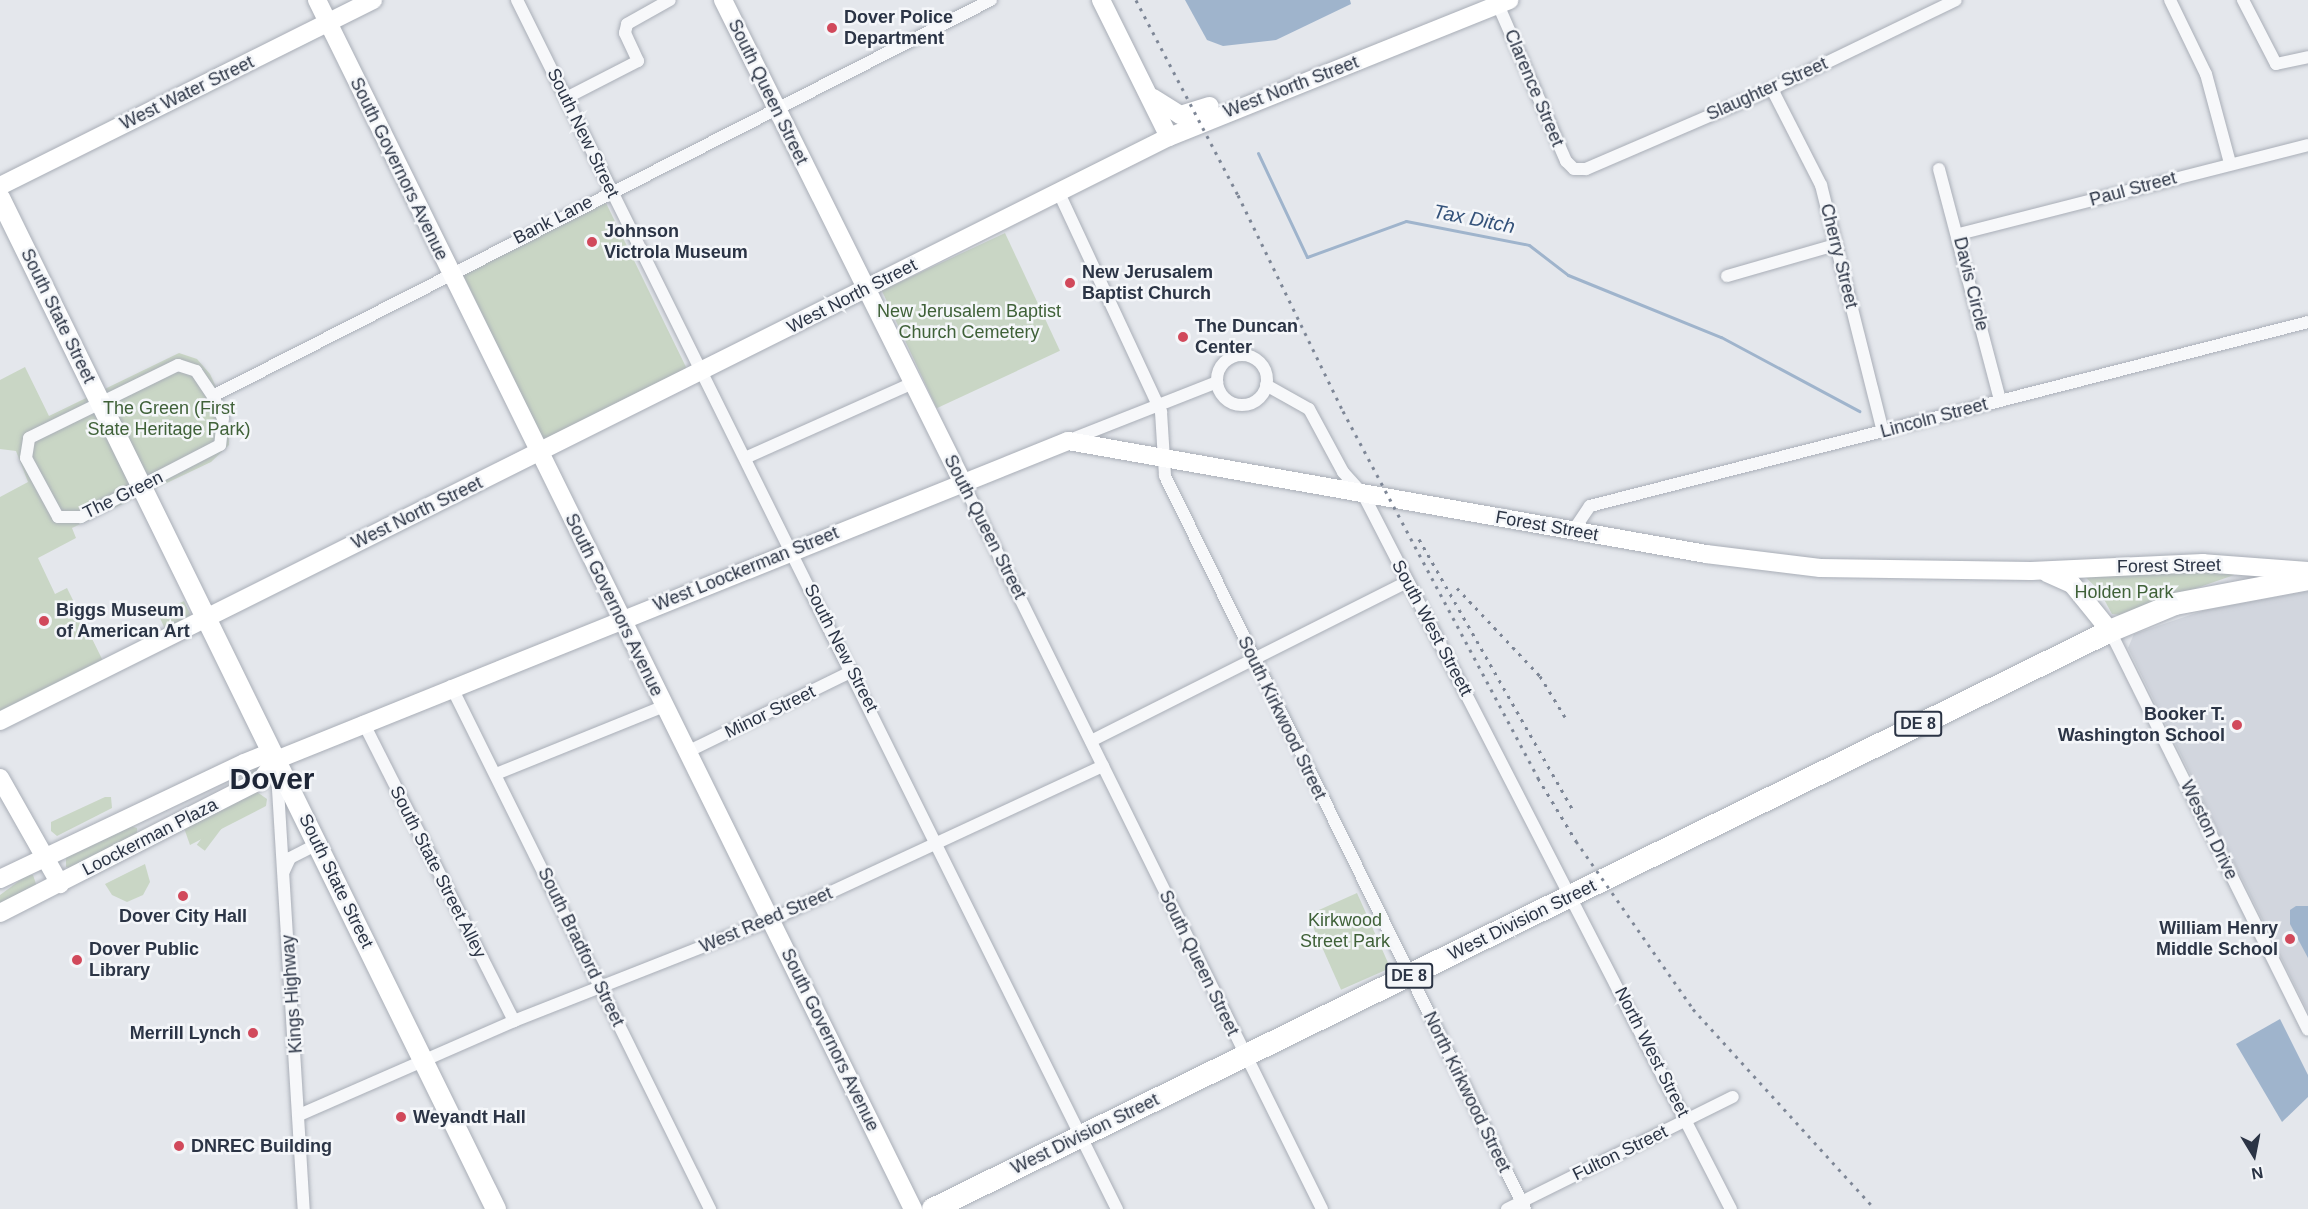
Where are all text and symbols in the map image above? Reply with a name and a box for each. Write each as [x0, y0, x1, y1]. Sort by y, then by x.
place label: Dover Police Department [844, 7, 953, 50]
street label: South Queen Street [723, 16, 813, 168]
marker: Dover Police Department [825, 21, 839, 35]
street label: Clarence Street [1500, 26, 1568, 150]
street label: West Water Street [117, 51, 257, 135]
street label: West North Street [1221, 51, 1361, 123]
street label: Slaughter Street [1703, 53, 1831, 125]
street label: South New Street [542, 65, 624, 201]
street label: South Governors Avenue [345, 74, 453, 264]
street label: Paul Street [2087, 167, 2179, 211]
street label: Bank Lane [510, 191, 596, 249]
water label: Tax Ditch [1431, 199, 1517, 239]
street label: Cherry Street [1816, 201, 1862, 311]
place label: Johnson Victrola Museum [604, 221, 748, 264]
marker: Johnson Victrola Museum [585, 235, 599, 249]
street label: Davis Circle [1949, 235, 1993, 333]
street label: South State Street [16, 245, 100, 387]
street label: West North Street [784, 254, 920, 338]
place label: New Jerusalem Baptist Church [1082, 262, 1213, 304]
marker: New Jerusalem Baptist Church [1063, 276, 1077, 290]
park label: New Jerusalem Baptist Church Cemetery [877, 301, 1061, 344]
place label: The Duncan Center [1195, 316, 1298, 358]
marker: The Duncan Center [1176, 330, 1190, 344]
street label: Lincoln Street [1878, 393, 1990, 443]
park label: The Green (First State Heritage Park) [87, 398, 251, 440]
street label: South Queen Street [939, 451, 1031, 603]
street label: The Green [80, 466, 166, 524]
street label: West North Street [348, 472, 486, 554]
street label: Forest Street [1494, 506, 1600, 546]
street label: South Governors Avenue [560, 510, 668, 700]
street label: West Loockerman Street [650, 522, 842, 616]
street label: Forest Street [2117, 554, 2221, 578]
street label: South West Streett [1387, 556, 1477, 700]
street label: South New Street [799, 580, 883, 716]
park label: Holden Park [2074, 581, 2174, 603]
place label: Biggs Museum of American Art [56, 600, 191, 642]
marker: Biggs Museum of American Art [37, 614, 51, 628]
street label: South Kirkwood Street [1233, 633, 1331, 803]
street label: Minor Street [721, 681, 819, 743]
place label: Booker T. Washington School [2058, 704, 2225, 746]
road number: DE 8 [1894, 711, 1942, 737]
marker: Booker T. Washington School [2230, 718, 2244, 732]
district label: Dover [229, 761, 315, 797]
street label: Weston Drive [2176, 777, 2242, 883]
street label: South State Street Alley [385, 782, 491, 962]
street label: Loockerman Plaza [79, 794, 221, 880]
street label: South State Street [294, 810, 378, 952]
street label: South Bradford Street [533, 864, 629, 1030]
street label: West Division Street [1445, 875, 1599, 965]
street label: West Reed Street [697, 882, 835, 958]
street label: South Queen Street [1154, 887, 1244, 1039]
marker: Dover City Hall [176, 889, 190, 903]
place label: Dover City Hall [119, 905, 247, 927]
park label: Kirkwood Street Park [1300, 910, 1390, 952]
place label: William Henry Middle School [2156, 918, 2278, 960]
marker: William Henry Middle School [2283, 932, 2297, 946]
street label: Kings Highway [277, 934, 307, 1054]
place label: Dover Public Library [89, 939, 199, 982]
street label: South Governors Avenue [776, 945, 884, 1135]
marker: Dover Public Library [70, 953, 84, 967]
road number: DE 8 [1385, 963, 1433, 989]
street label: North West Street [1610, 984, 1694, 1120]
street label: North Kirkwood Street [1419, 1008, 1515, 1176]
place label: Merrill Lynch [130, 1022, 241, 1044]
marker: Merrill Lynch [246, 1026, 260, 1040]
street label: West Division Street [1008, 1089, 1162, 1179]
place label: Weyandt Hall [413, 1106, 526, 1128]
marker: Weyandt Hall [394, 1110, 408, 1124]
street label: Fulton Street [1569, 1121, 1671, 1185]
north arrow [2224, 1125, 2284, 1185]
place label: DNREC Building [191, 1135, 332, 1157]
marker: DNREC Building [172, 1139, 186, 1153]
text: N [2250, 1164, 2264, 1183]

